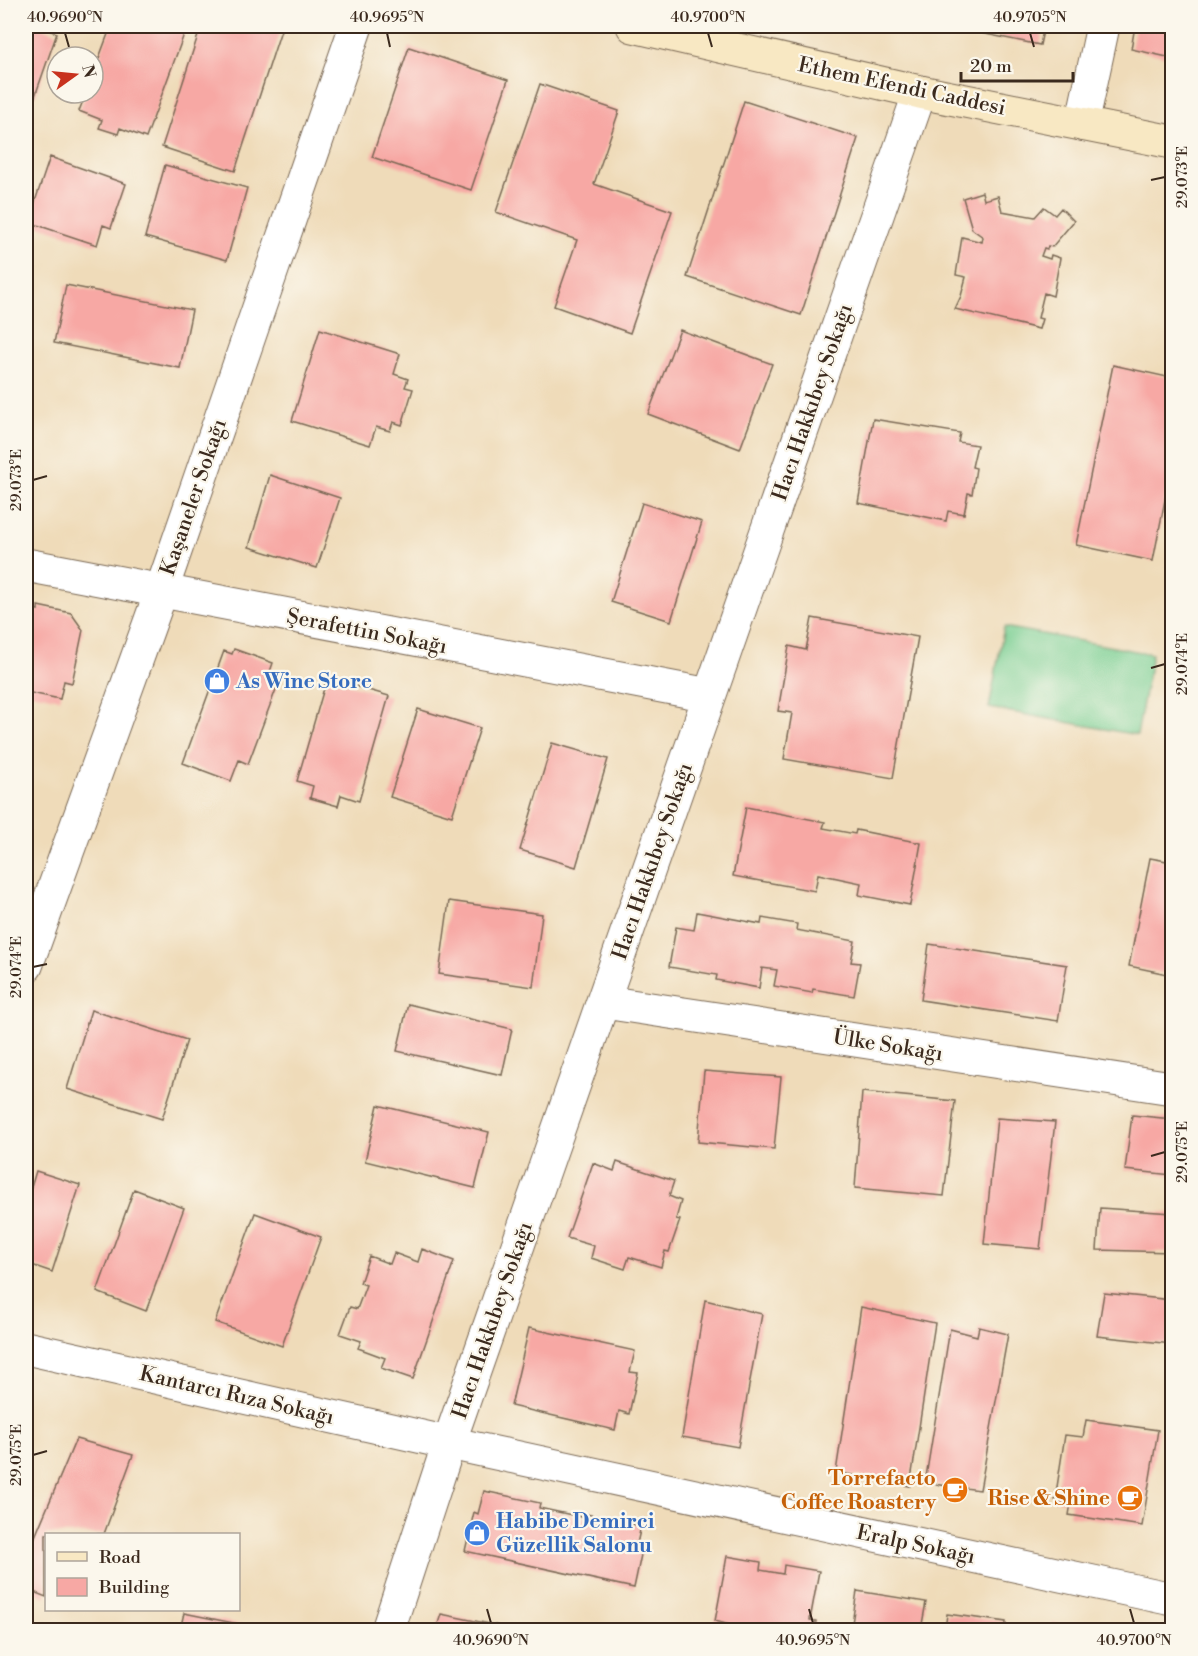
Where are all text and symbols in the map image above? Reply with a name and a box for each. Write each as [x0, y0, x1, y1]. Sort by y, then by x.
text: 40.9690°N [27, 8, 103, 27]
text: 40.9695°N [350, 8, 424, 27]
text: 40.9700°N [670, 8, 746, 27]
text: 40.9705°N [993, 8, 1067, 27]
north arrow [45, 45, 105, 105]
scale bar [961, 45, 1074, 83]
street label: Ethem Efendi Caddesi [796, 52, 1008, 122]
text: 20 m [970, 55, 1012, 78]
text: N [77, 63, 100, 80]
text: 29.073°E [1173, 146, 1192, 208]
street label: Hacı Hakkıbey Sokağı [767, 300, 859, 504]
street label: Kaşaneler Sokağı [155, 416, 233, 579]
text: 29.073°E [7, 449, 26, 511]
street label: Şerafettin Sokağı [285, 604, 449, 660]
text: 29.074°E [1173, 633, 1192, 695]
shop icon: As Wine Store [202, 666, 232, 696]
place label: As Wine Store [235, 669, 372, 695]
street label: Hacı Hakkıbey Sokağı [607, 759, 699, 963]
text: 29.074°E [7, 936, 26, 998]
street label: Ülke Sokağı [831, 1022, 945, 1068]
text: 29.075°E [1173, 1121, 1192, 1183]
street label: Hacı Hakkıbey Sokağı [447, 1218, 539, 1422]
street label: Kantarcı Rıza Sokağı [137, 1361, 337, 1431]
text: 29.075°E [7, 1424, 26, 1486]
place label: Torrefacto Coffee Roastery [781, 1466, 936, 1516]
cafe icon: Torrefacto Coffee Roastery [940, 1475, 970, 1505]
cafe icon: Rise & Shine [1115, 1483, 1145, 1513]
place label: Rise & Shine [987, 1486, 1110, 1512]
place label: Habibe Demirci Güzellik Salonu [496, 1509, 655, 1559]
shop icon: Habibe Demirci Güzellik Salonu [462, 1518, 492, 1548]
street label: Eralp Sokağı [854, 1520, 978, 1570]
legend [45, 1533, 240, 1611]
text: Road [99, 1546, 142, 1569]
text: Building [98, 1576, 170, 1599]
text: 40.9690°N [453, 1631, 529, 1650]
text: 40.9695°N [776, 1631, 850, 1650]
text: 40.9700°N [1096, 1631, 1172, 1650]

